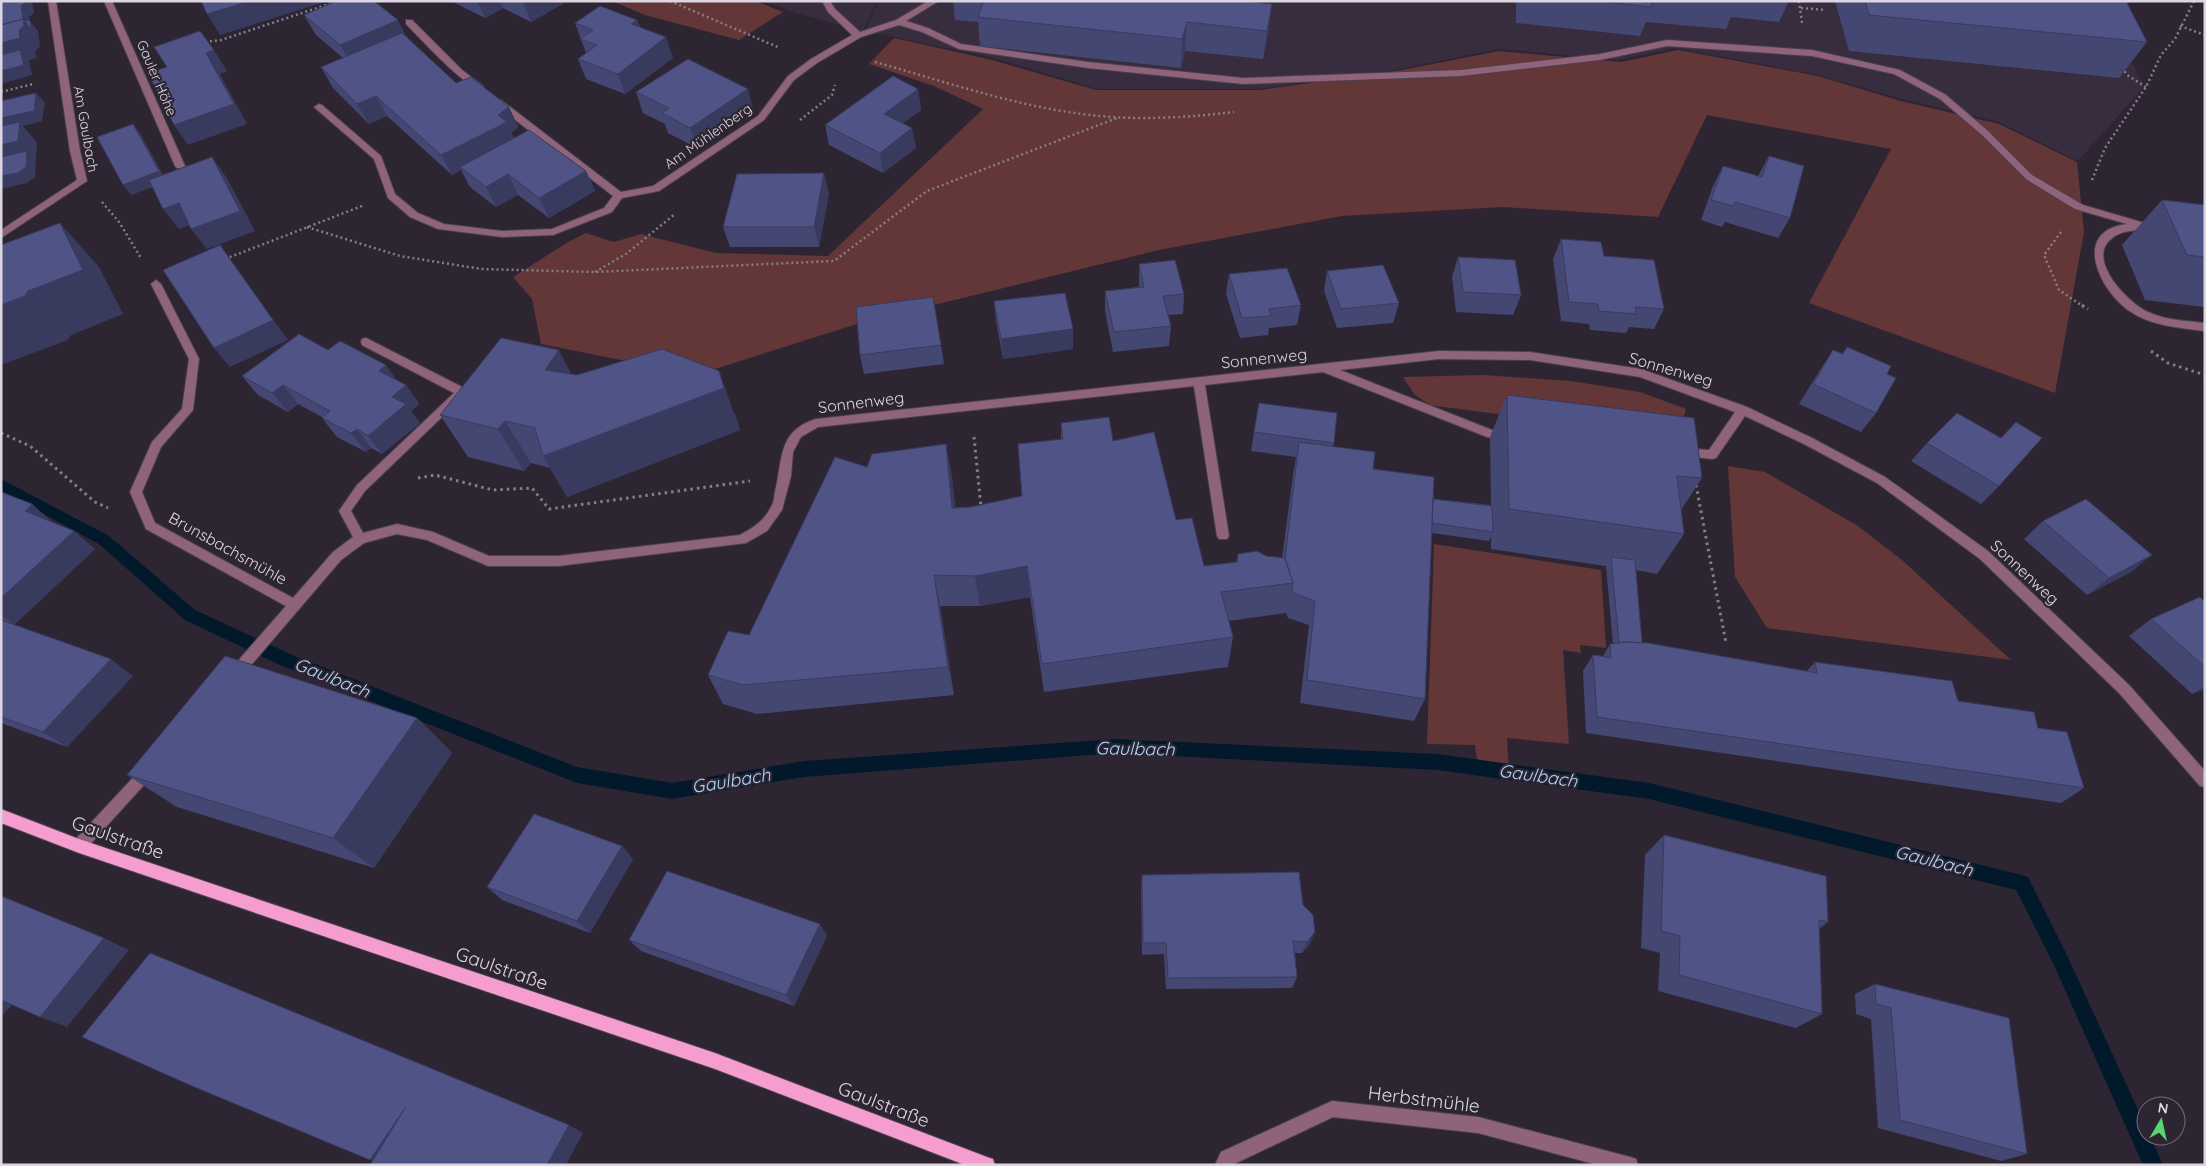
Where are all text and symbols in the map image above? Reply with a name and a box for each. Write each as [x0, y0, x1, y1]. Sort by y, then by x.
street label: Gauler Höhe [133, 37, 181, 119]
street label: Am Gaulbach [70, 84, 102, 174]
street label: Am Mühlenberg [661, 99, 755, 173]
street label: Sonnenweg [1220, 344, 1308, 372]
street label: Sonnenweg [1627, 347, 1715, 391]
street label: Sonnenweg [817, 387, 905, 417]
street label: Brunsbachsmühle [165, 507, 291, 589]
street label: Sonnenweg [1987, 535, 2063, 609]
water label: Gaulbach [291, 652, 374, 703]
water label: Gaulbach [1095, 736, 1176, 761]
water label: Gaulbach [1497, 759, 1580, 793]
water label: Gaulbach [690, 763, 773, 798]
street label: Gaulstraße [69, 810, 167, 864]
water label: Gaulbach [1893, 840, 1976, 881]
street label: Gaulstraße [453, 941, 551, 995]
street label: Gaulstraße [835, 1076, 933, 1132]
street label: Herbstmühle [1367, 1080, 1481, 1118]
north arrow [2136, 1096, 2186, 1146]
text: N [2157, 1098, 2170, 1118]

